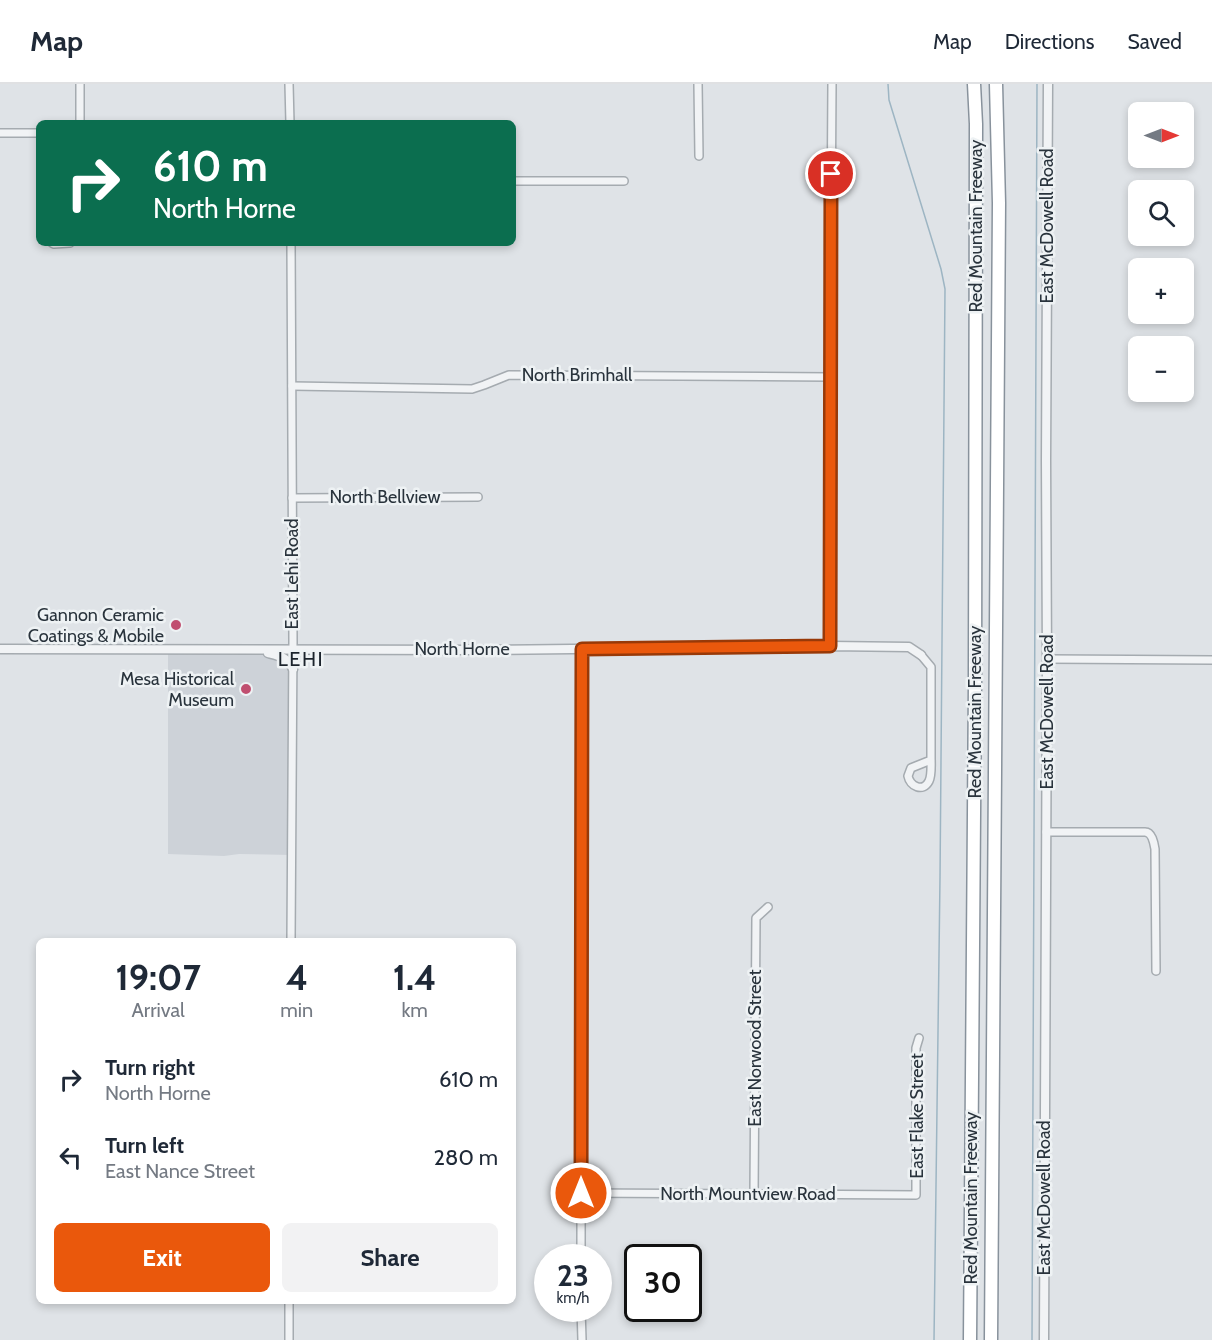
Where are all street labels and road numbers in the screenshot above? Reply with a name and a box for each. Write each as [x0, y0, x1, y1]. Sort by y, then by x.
street label: Red Mountain Freeway [965, 140, 987, 312]
street label: East McDowell Road [1036, 148, 1058, 304]
street label: North Brimhall [522, 364, 633, 386]
street label: North Bellview [329, 486, 441, 508]
street label: East Lehi Road [281, 519, 303, 629]
street label: Red Mountain Freeway [964, 626, 986, 798]
street label: East McDowell Road [1036, 634, 1058, 790]
street label: North Horne [414, 638, 510, 660]
street label: East Norwood Street [744, 969, 766, 1127]
street label: East Flake Street [906, 1053, 928, 1179]
street label: Red Mountain Freeway [960, 1112, 982, 1284]
street label: East McDowell Road [1033, 1120, 1055, 1276]
street label: North Mountview Road [660, 1183, 836, 1205]

